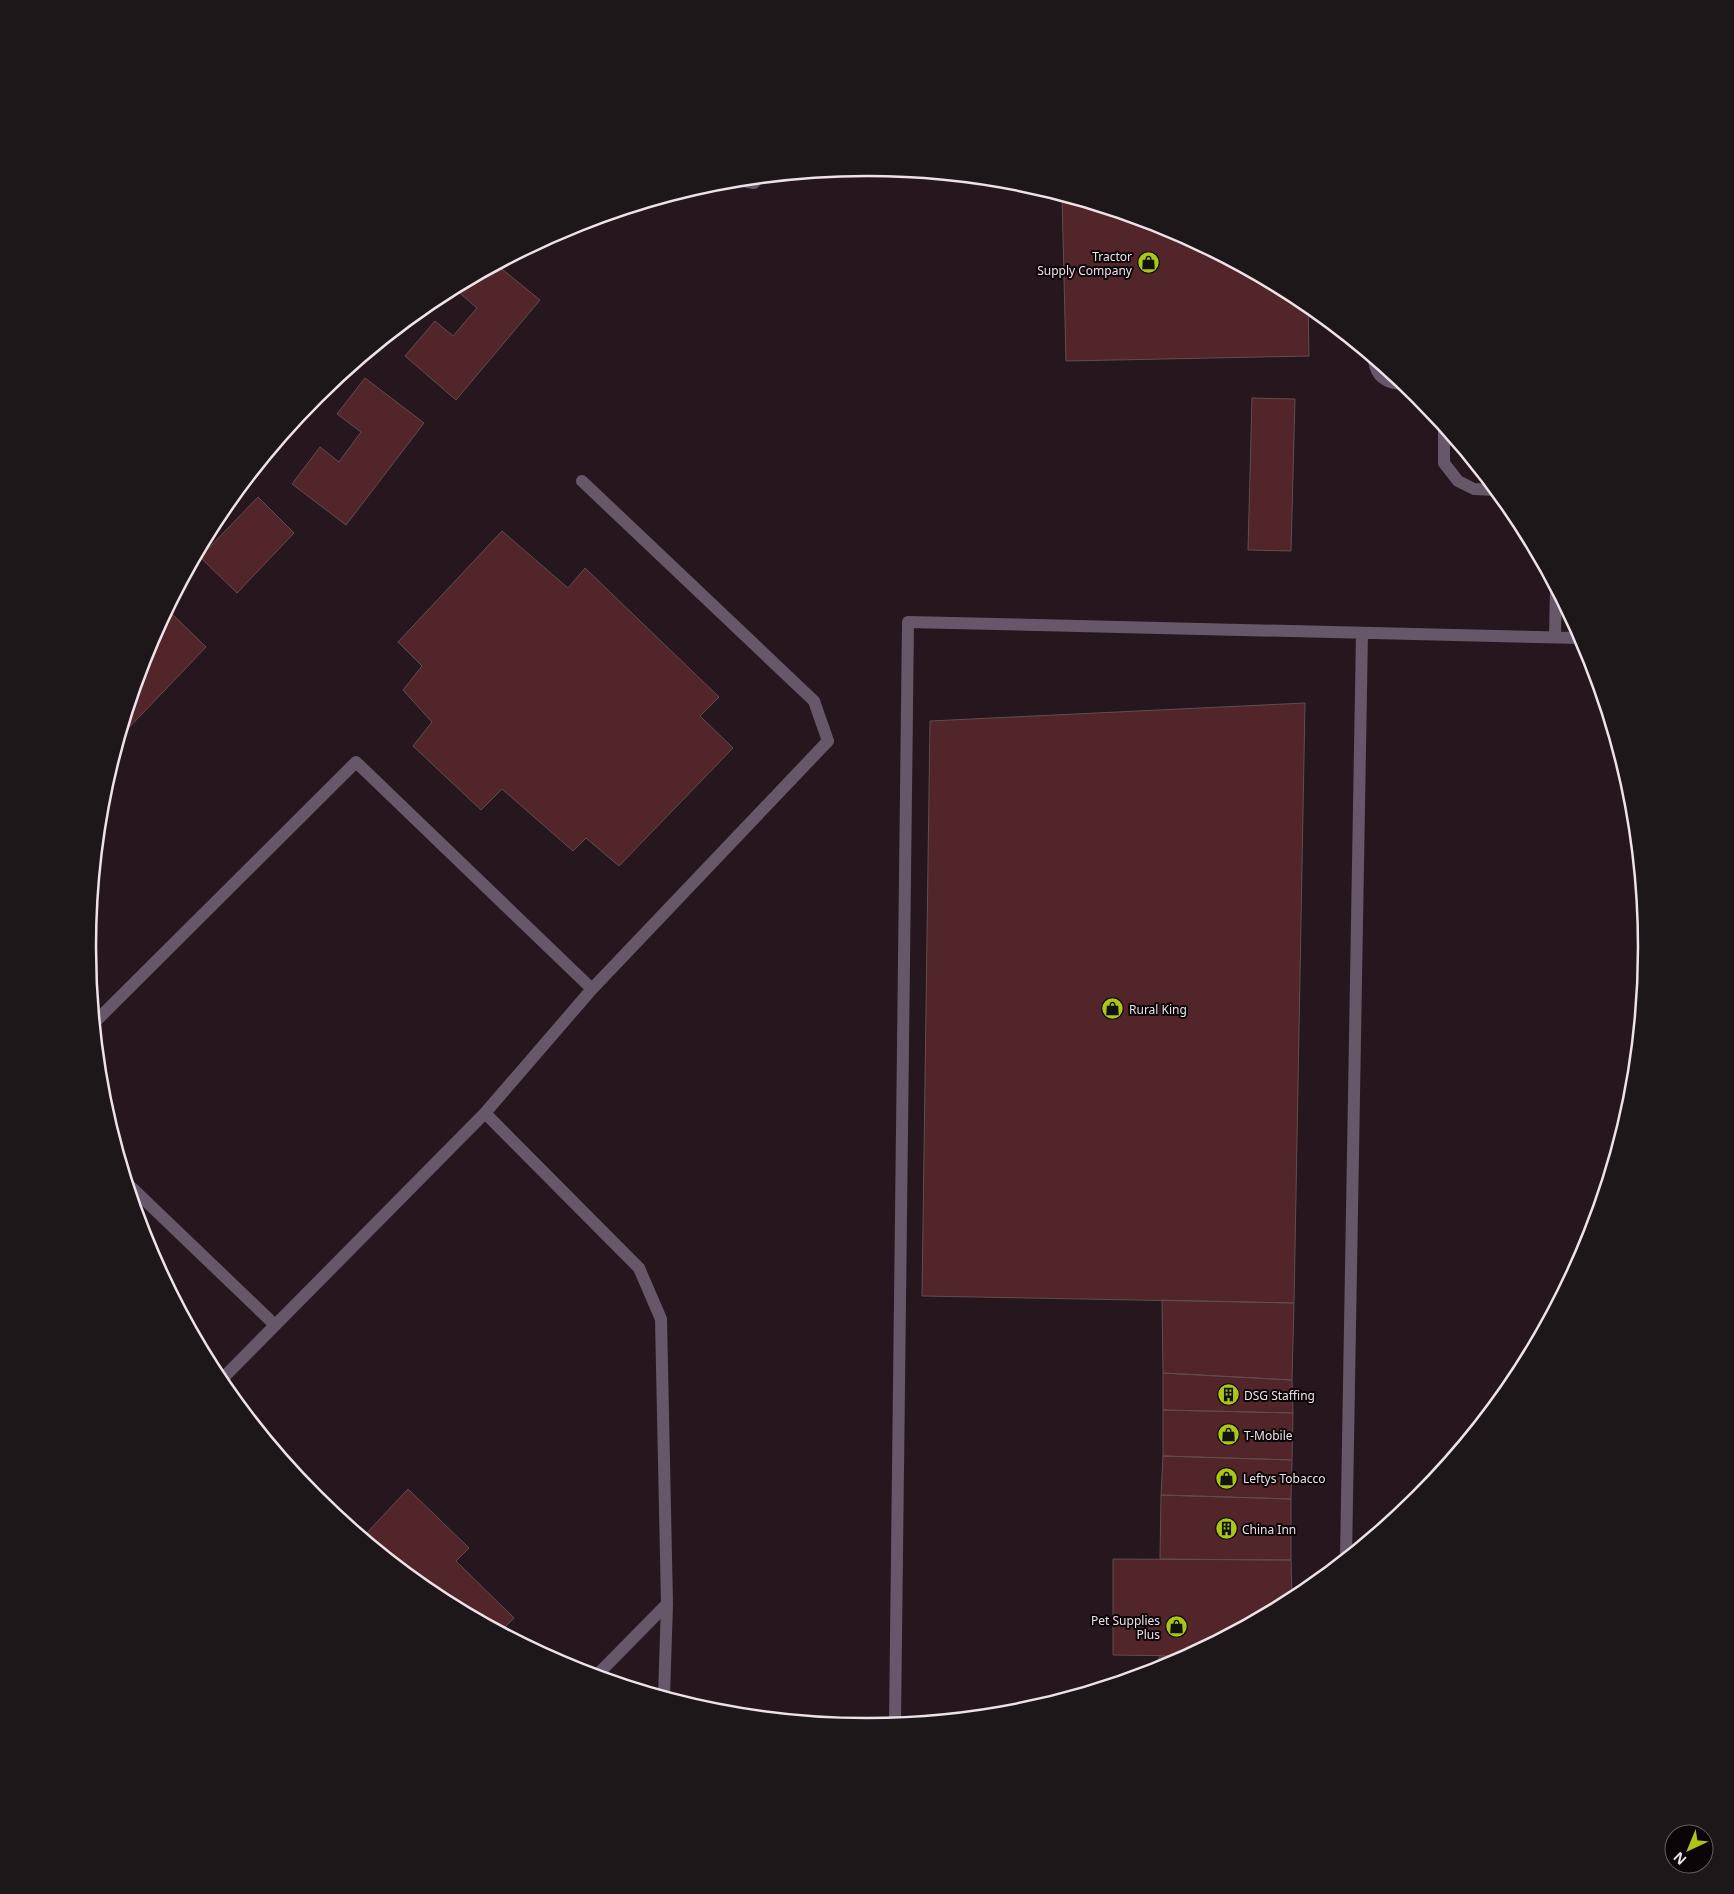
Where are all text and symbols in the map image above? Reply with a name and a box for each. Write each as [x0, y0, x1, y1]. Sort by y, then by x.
place label: Tractor Supply Company [1037, 248, 1133, 279]
shop icon: Tractor Supply Company [1136, 251, 1160, 275]
shop icon: Rural King [1101, 997, 1125, 1021]
place label: Rural King [1129, 1001, 1187, 1018]
building icon: DSG Staffing [1216, 1383, 1240, 1407]
place label: DSG Staffing [1244, 1387, 1315, 1404]
shop icon: T-Mobile [1216, 1423, 1240, 1447]
place label: T-Mobile [1244, 1427, 1293, 1444]
shop icon: Leftys Tobacco [1215, 1466, 1239, 1490]
place label: Leftys Tobacco [1243, 1470, 1326, 1487]
building icon: China Inn [1214, 1517, 1238, 1541]
place label: China Inn [1242, 1521, 1296, 1538]
place label: Pet Supplies Plus [1091, 1612, 1160, 1643]
shop icon: Pet Supplies Plus [1164, 1615, 1188, 1639]
north arrow [1664, 1824, 1714, 1874]
text: N [1669, 1848, 1690, 1870]

